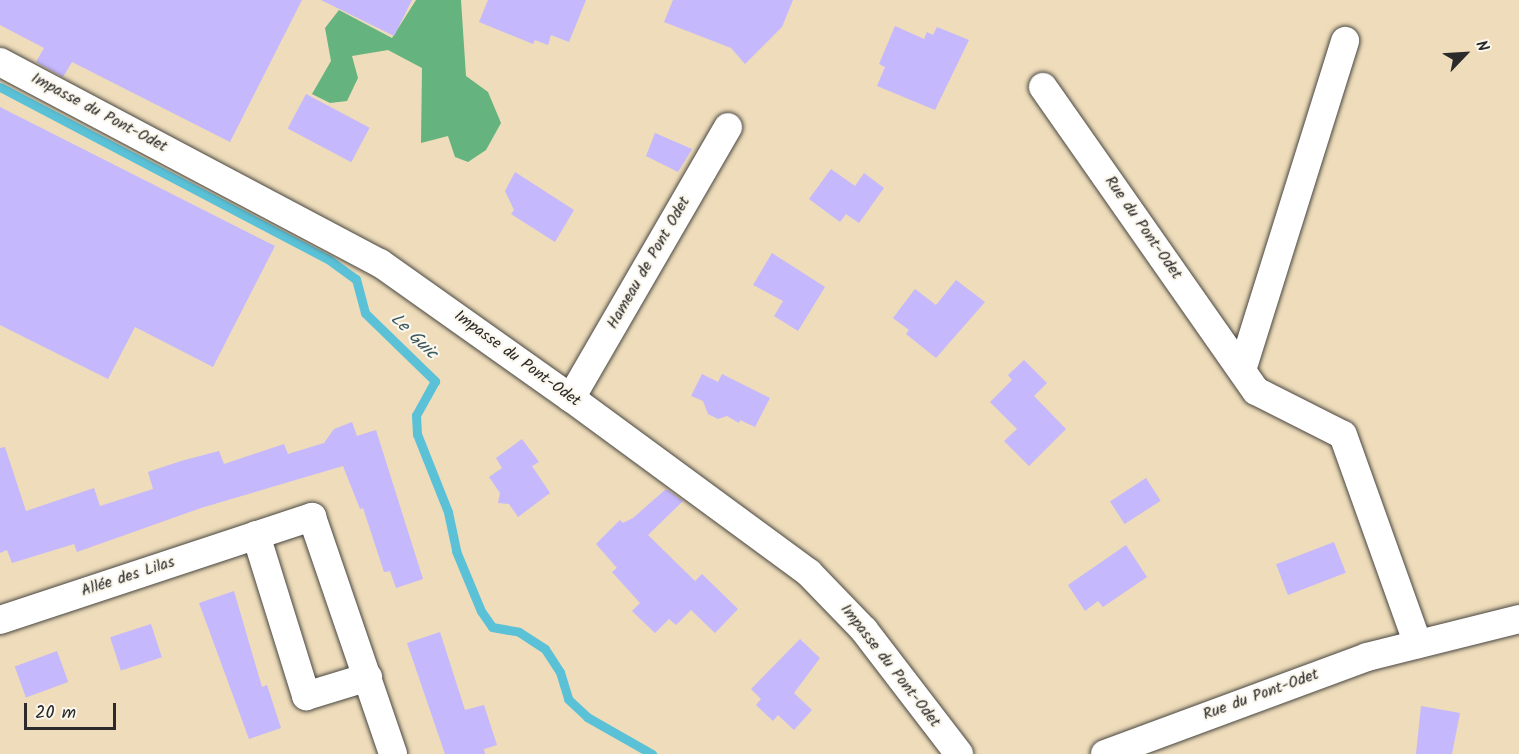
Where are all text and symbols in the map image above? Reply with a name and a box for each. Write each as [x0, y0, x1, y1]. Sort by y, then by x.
north arrow [1435, 24, 1495, 84]
text: N [1468, 36, 1495, 56]
street label: Impasse du Pont-Odet [28, 69, 170, 157]
street label: Rue du Pont-Odet [1100, 173, 1186, 283]
street label: Hameau de Pont Odet [603, 193, 695, 333]
street label: Impasse du Pont-Odet [450, 307, 584, 411]
water label: Le Guic [385, 309, 441, 365]
street label: Allée des Lilas [79, 553, 177, 601]
street label: Impasse du Pont-Odet [836, 600, 944, 732]
street label: Rue du Pont-Odet [1200, 665, 1322, 725]
scale bar [27, 691, 118, 729]
text: 20 m [35, 699, 76, 728]

